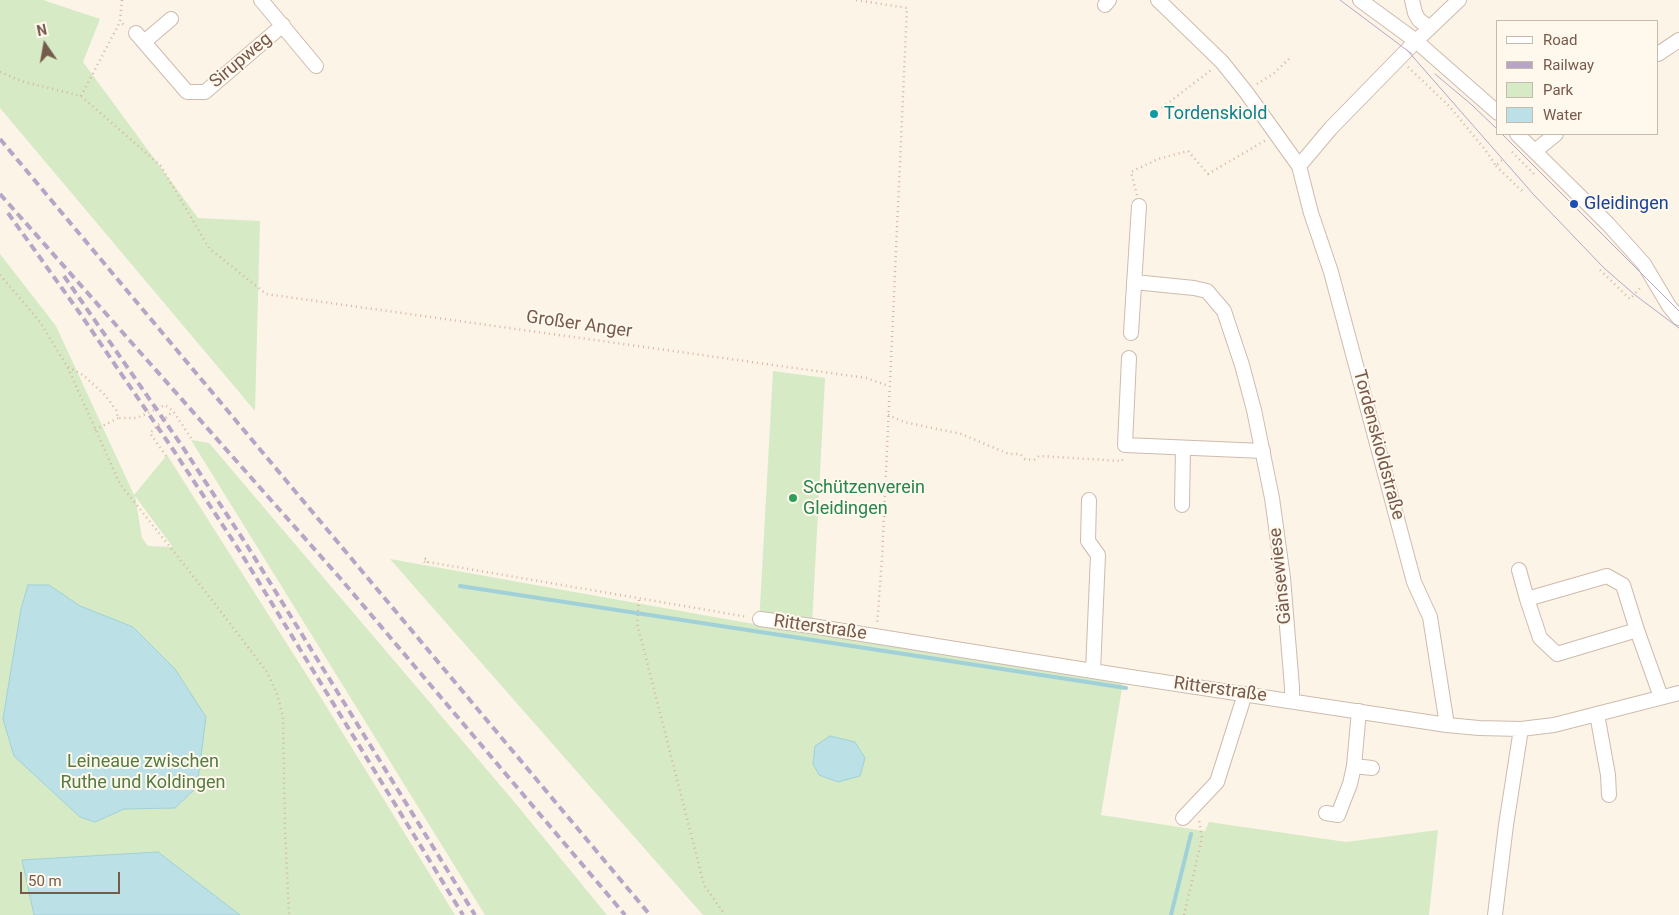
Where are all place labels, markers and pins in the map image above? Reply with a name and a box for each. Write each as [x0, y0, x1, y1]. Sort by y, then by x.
place label: Tordenskiold [1164, 103, 1267, 125]
marker: Tordenskiold [1148, 108, 1160, 120]
place label: Gleidingen [1584, 193, 1669, 215]
marker: Gleidingen [1568, 198, 1580, 210]
place label: Schützenverein Gleidingen [803, 477, 925, 520]
marker: Schützenverein Gleidingen [787, 492, 799, 504]

